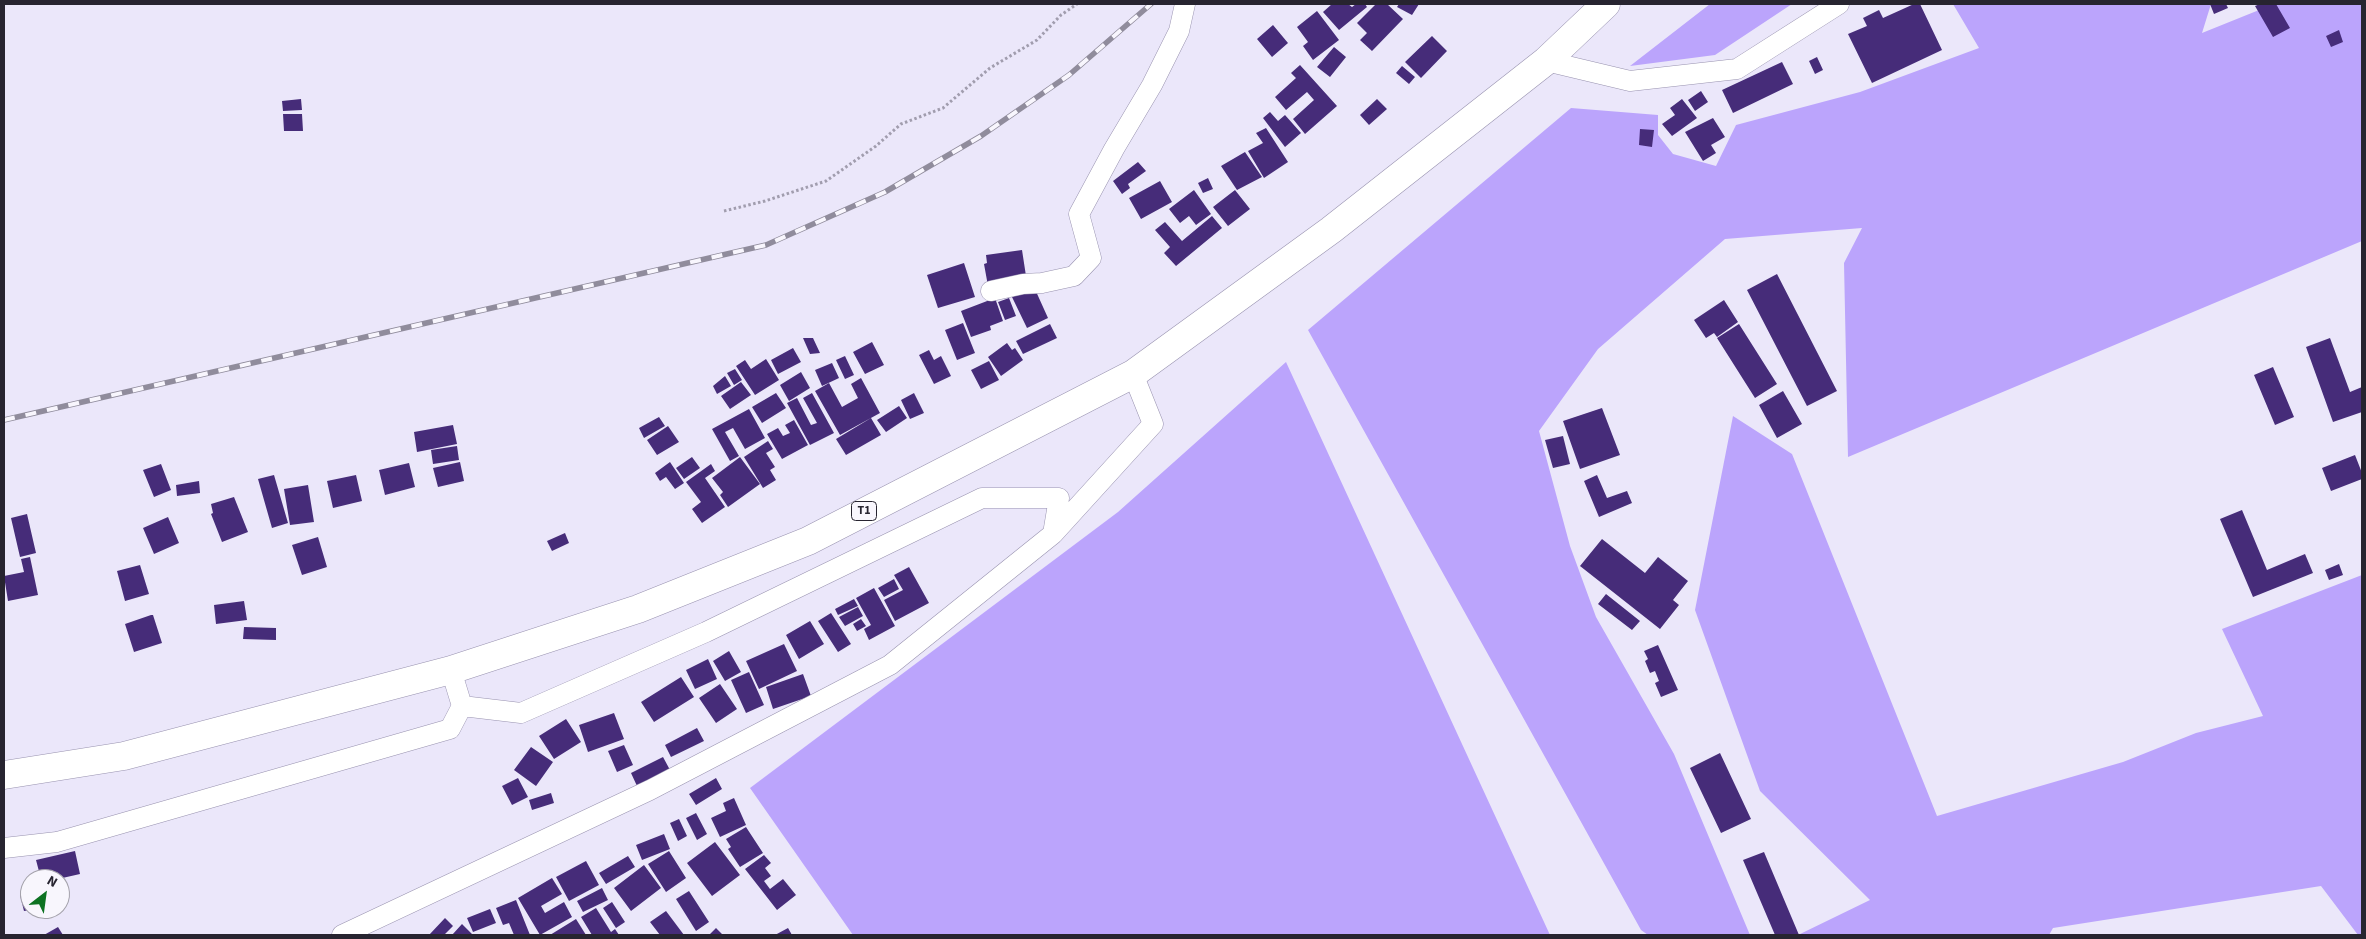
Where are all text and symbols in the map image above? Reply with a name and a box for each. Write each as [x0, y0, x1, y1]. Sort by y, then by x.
road number: T1 [852, 502, 876, 520]
north arrow [20, 869, 70, 919]
text: N [43, 871, 61, 893]

